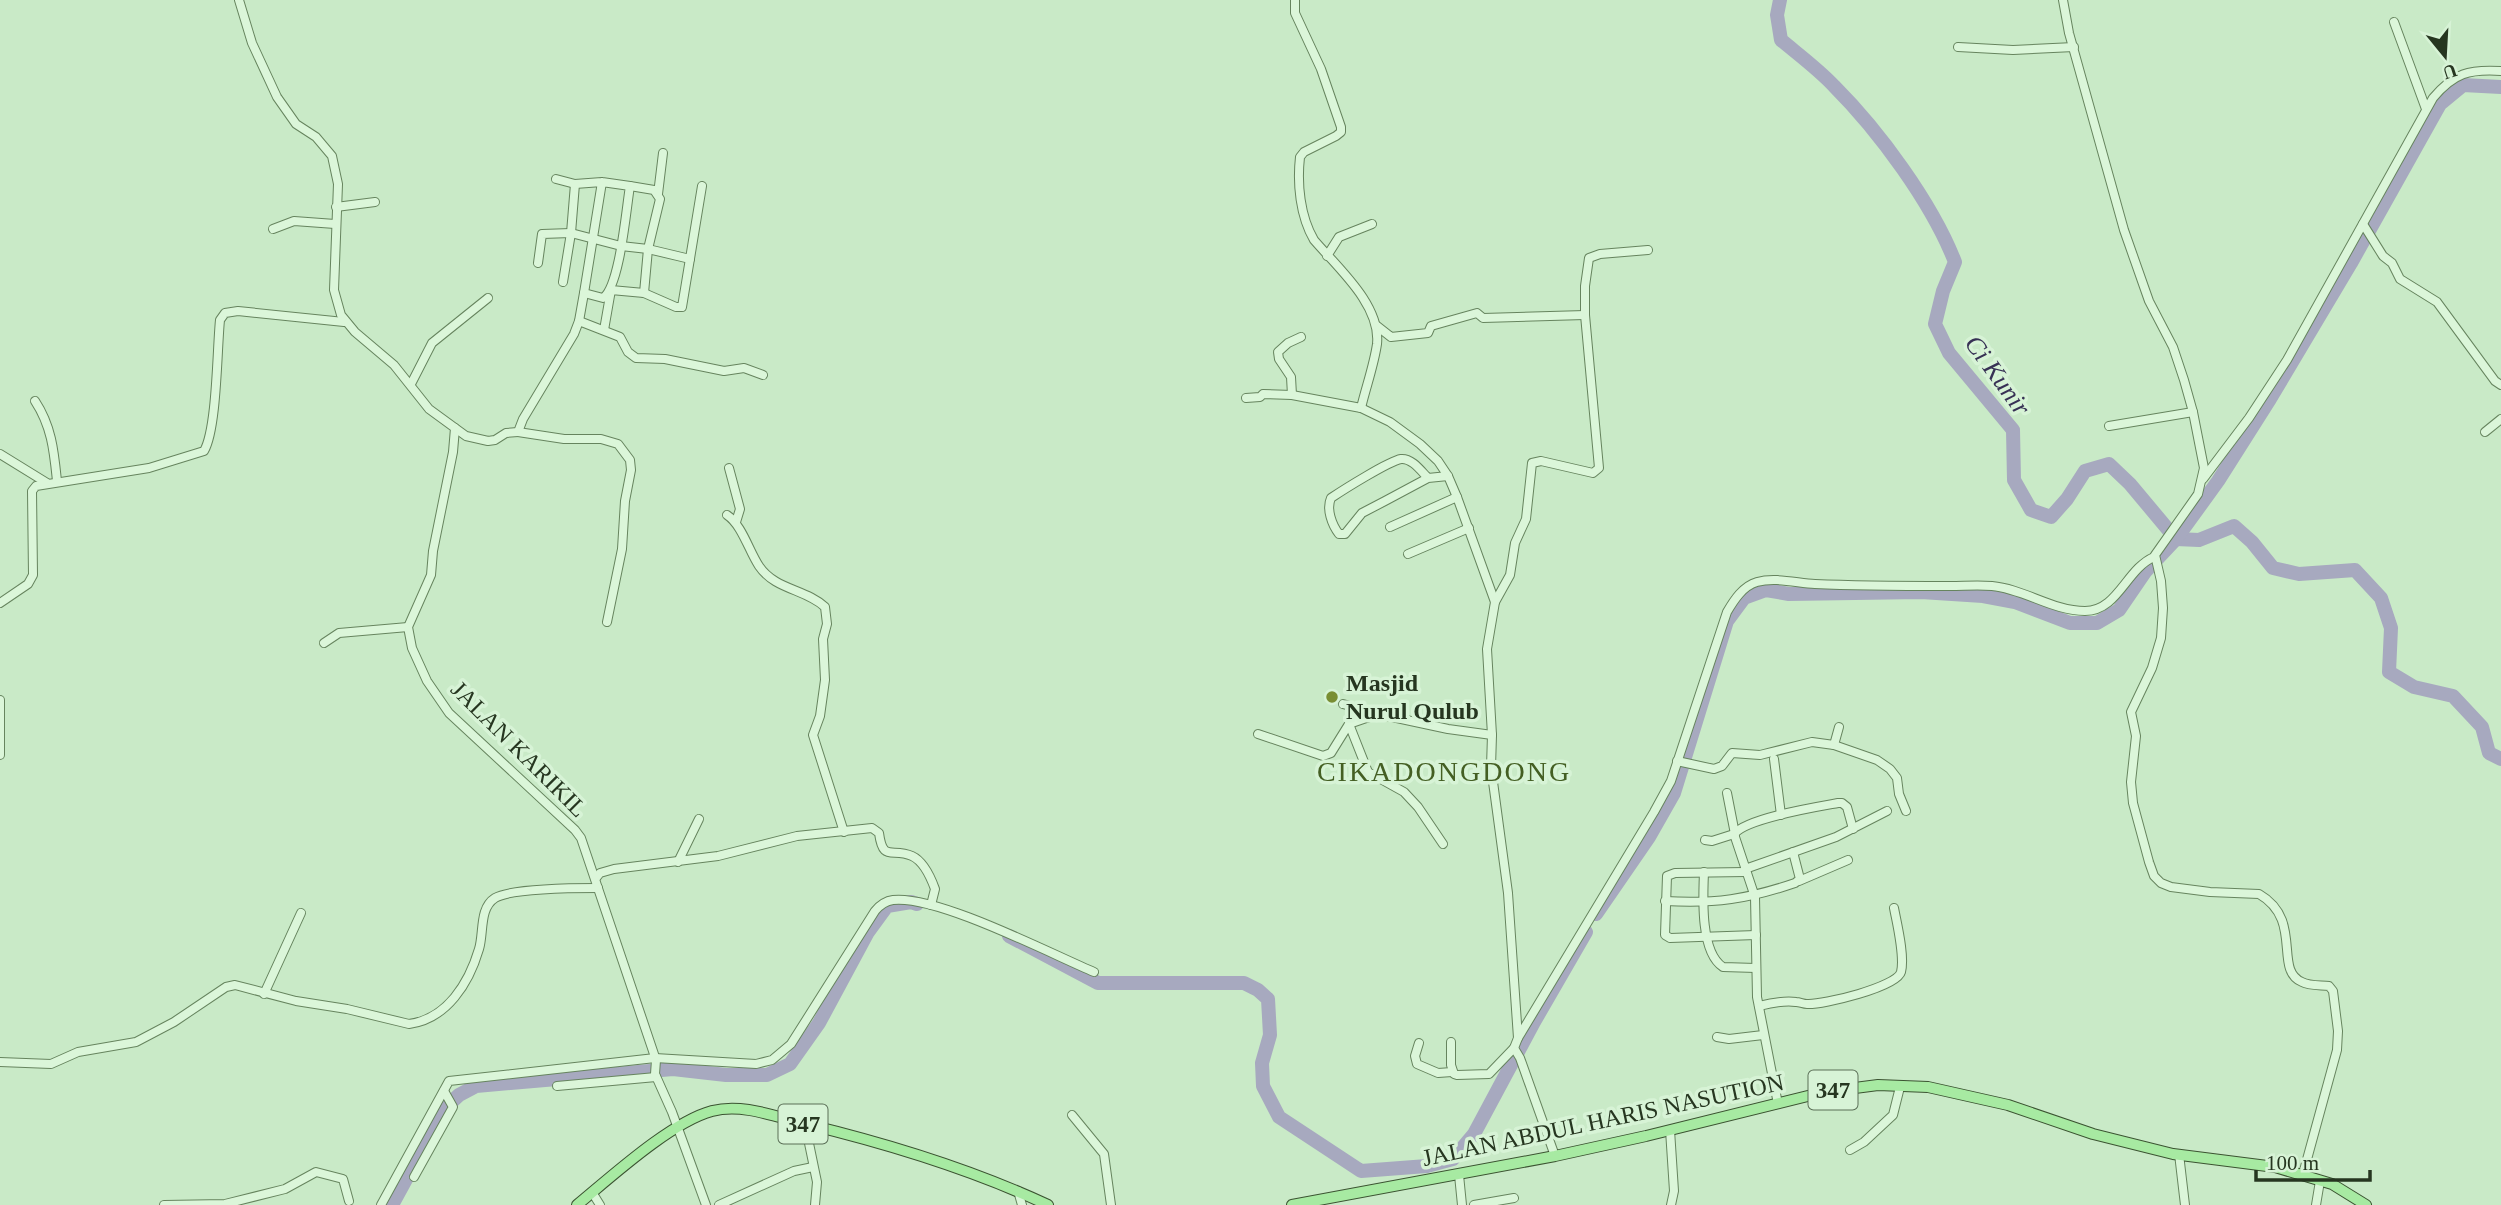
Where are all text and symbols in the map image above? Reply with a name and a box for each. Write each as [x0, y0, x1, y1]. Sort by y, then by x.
north arrow [2410, 21, 2480, 91]
text: U [2440, 60, 2460, 84]
water label: Ci Kunir [1959, 330, 2037, 422]
place label: Masjid Nurul Qulub [1346, 670, 1479, 724]
street label: JALAN KARIKIL [446, 676, 592, 822]
marker: Masjid Nurul Qulub [1324, 689, 1340, 705]
district label: CIKADONGDONG [1317, 756, 1571, 787]
street label: JALAN ABDUL HARIS NASUTION [1420, 1069, 1786, 1171]
road number: 347 [1808, 1070, 1857, 1110]
road number: 347 [778, 1105, 828, 1144]
scale bar [2256, 1138, 2370, 1182]
text: 100 m [2266, 1151, 2319, 1175]

